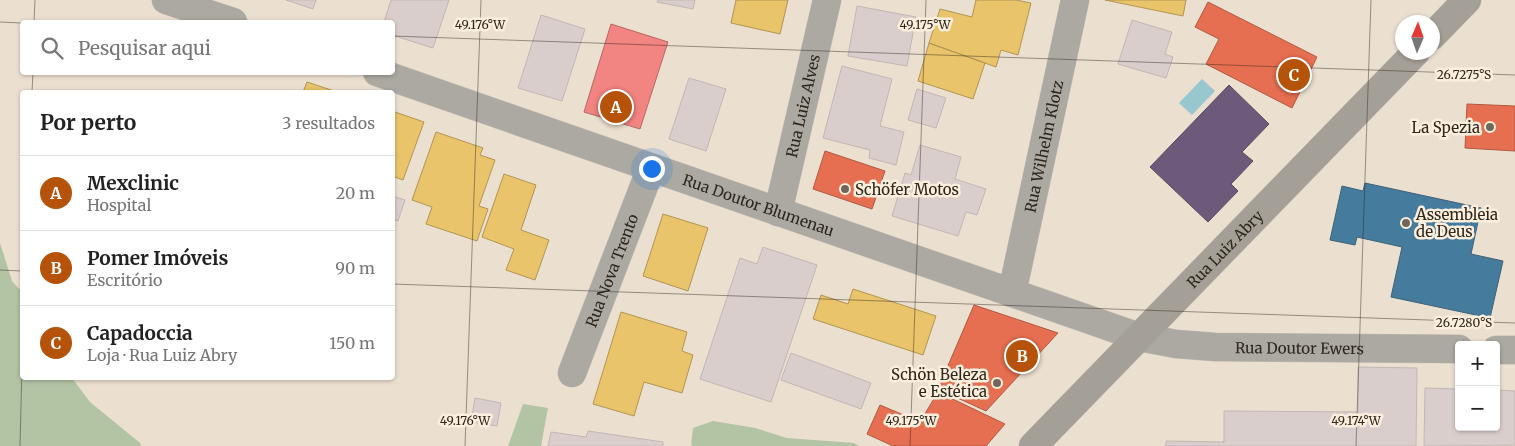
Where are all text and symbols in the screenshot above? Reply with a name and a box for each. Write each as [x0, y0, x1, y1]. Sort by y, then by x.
north arrow [1395, 15, 1440, 60]
text: 49.176°W [455, 17, 506, 32]
text: 49.175°W [900, 17, 952, 32]
search box [20, 20, 395, 75]
icon: search [38, 34, 66, 62]
text: Pesquisar aqui [78, 36, 211, 60]
street label: Rua Luiz Alves [781, 52, 824, 159]
pin: C [1278, 56, 1310, 94]
text: 26.7275°S [1437, 67, 1491, 82]
street label: Rua Wilhelm Klotz [1020, 78, 1067, 214]
pin: A [600, 88, 632, 126]
text: Por perto [40, 109, 136, 136]
text: 3 resultados [282, 113, 375, 133]
place label: La Spezia [1411, 118, 1480, 137]
marker: La Spezia [1484, 121, 1496, 133]
your location [639, 156, 665, 182]
street label: Rua Doutor Blumenau [680, 170, 837, 240]
text: Mexclinic [87, 171, 179, 195]
place label: Schöfer Motos [855, 180, 959, 199]
text: A [50, 183, 62, 203]
text: 20 m [336, 183, 375, 203]
marker: Schöfer Motos [839, 183, 851, 195]
text: Hospital [87, 195, 151, 215]
place label: Assembleia de Deus [1415, 205, 1498, 241]
street label: Rua Luiz Abry [1183, 206, 1267, 292]
street label: Rua Nova Trento [581, 211, 642, 330]
marker: Assembleia de Deus [1400, 217, 1412, 229]
text: Pomer Imóveis [87, 246, 228, 270]
text: B [50, 258, 62, 278]
text: 90 m [335, 258, 375, 278]
text: Escritório [87, 270, 162, 290]
text: 26.7280°S [1436, 315, 1492, 330]
text: Capadoccia [87, 321, 193, 345]
text: C [51, 333, 61, 353]
text: 150 m [329, 333, 375, 353]
pin: B [1006, 337, 1038, 375]
street label: Rua Doutor Ewers [1235, 338, 1364, 358]
map controls [1455, 341, 1500, 431]
button: + [1455, 341, 1500, 386]
text: Loja · Rua Luiz Abry [87, 345, 237, 365]
place label: Schön Beleza e Estética [891, 365, 987, 401]
marker: Schön Beleza e Estética [991, 377, 1003, 389]
button: − [1455, 386, 1500, 431]
text: 49.176°W [440, 413, 491, 428]
text: 49.175°W [886, 413, 938, 428]
text: 49.174°W [1331, 413, 1382, 428]

